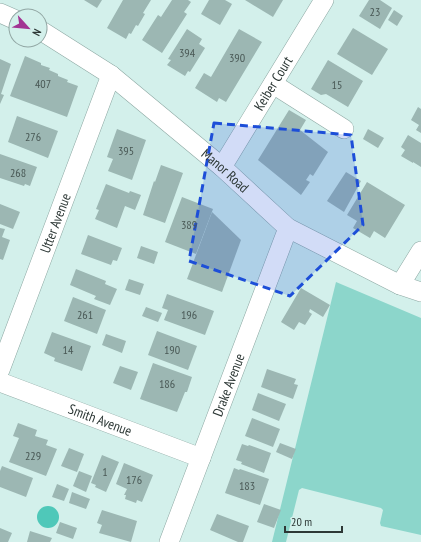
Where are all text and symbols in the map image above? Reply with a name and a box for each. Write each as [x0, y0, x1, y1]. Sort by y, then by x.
house number: 23 [370, 4, 380, 19]
north arrow [8, 8, 48, 48]
text: N [29, 27, 44, 38]
house number: 394 [179, 45, 196, 60]
house number: 390 [229, 50, 245, 65]
street label: Keiber Court [250, 53, 297, 114]
house number: 407 [35, 76, 51, 91]
house number: 15 [332, 77, 342, 92]
house number: 276 [25, 129, 41, 144]
house number: 395 [118, 143, 134, 158]
street label: Manor Road [198, 145, 253, 196]
house number: 268 [10, 165, 26, 180]
street label: Utter Avenue [36, 190, 75, 256]
house number: 389 [181, 217, 197, 232]
house number: 261 [77, 307, 93, 322]
house number: 196 [181, 307, 197, 322]
house number: 14 [63, 342, 74, 357]
house number: 190 [164, 342, 180, 357]
street label: Drake Avenue [208, 351, 249, 419]
house number: 186 [159, 376, 175, 391]
street label: Smith Avenue [66, 400, 134, 440]
house number: 229 [25, 448, 41, 463]
house number: 1 [102, 464, 108, 479]
house number: 176 [126, 472, 142, 487]
house number: 183 [239, 478, 255, 493]
scale bar [285, 508, 342, 534]
text: 20 m [291, 514, 312, 529]

